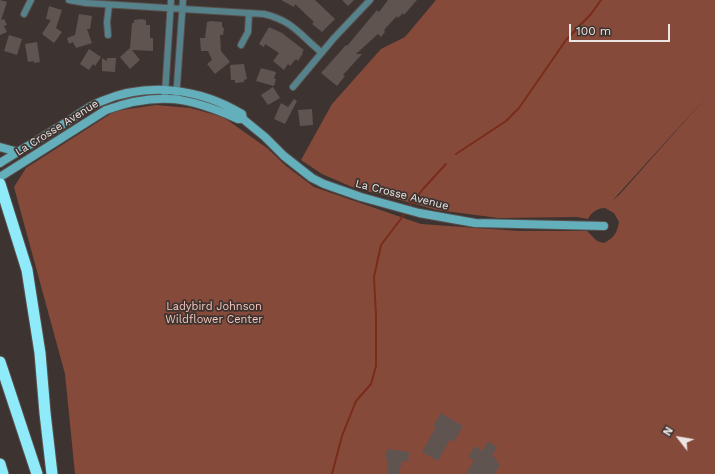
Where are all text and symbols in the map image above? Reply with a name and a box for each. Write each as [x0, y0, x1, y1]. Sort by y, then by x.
scale bar [571, 16, 672, 42]
text: 100 m [576, 24, 611, 38]
street label: La Crosse Avenue [13, 97, 101, 159]
street label: La Crosse Avenue [354, 177, 450, 213]
park label: Ladybird Johnson Wildflower Center [165, 300, 263, 326]
north arrow [659, 418, 699, 458]
text: N [661, 425, 676, 438]

